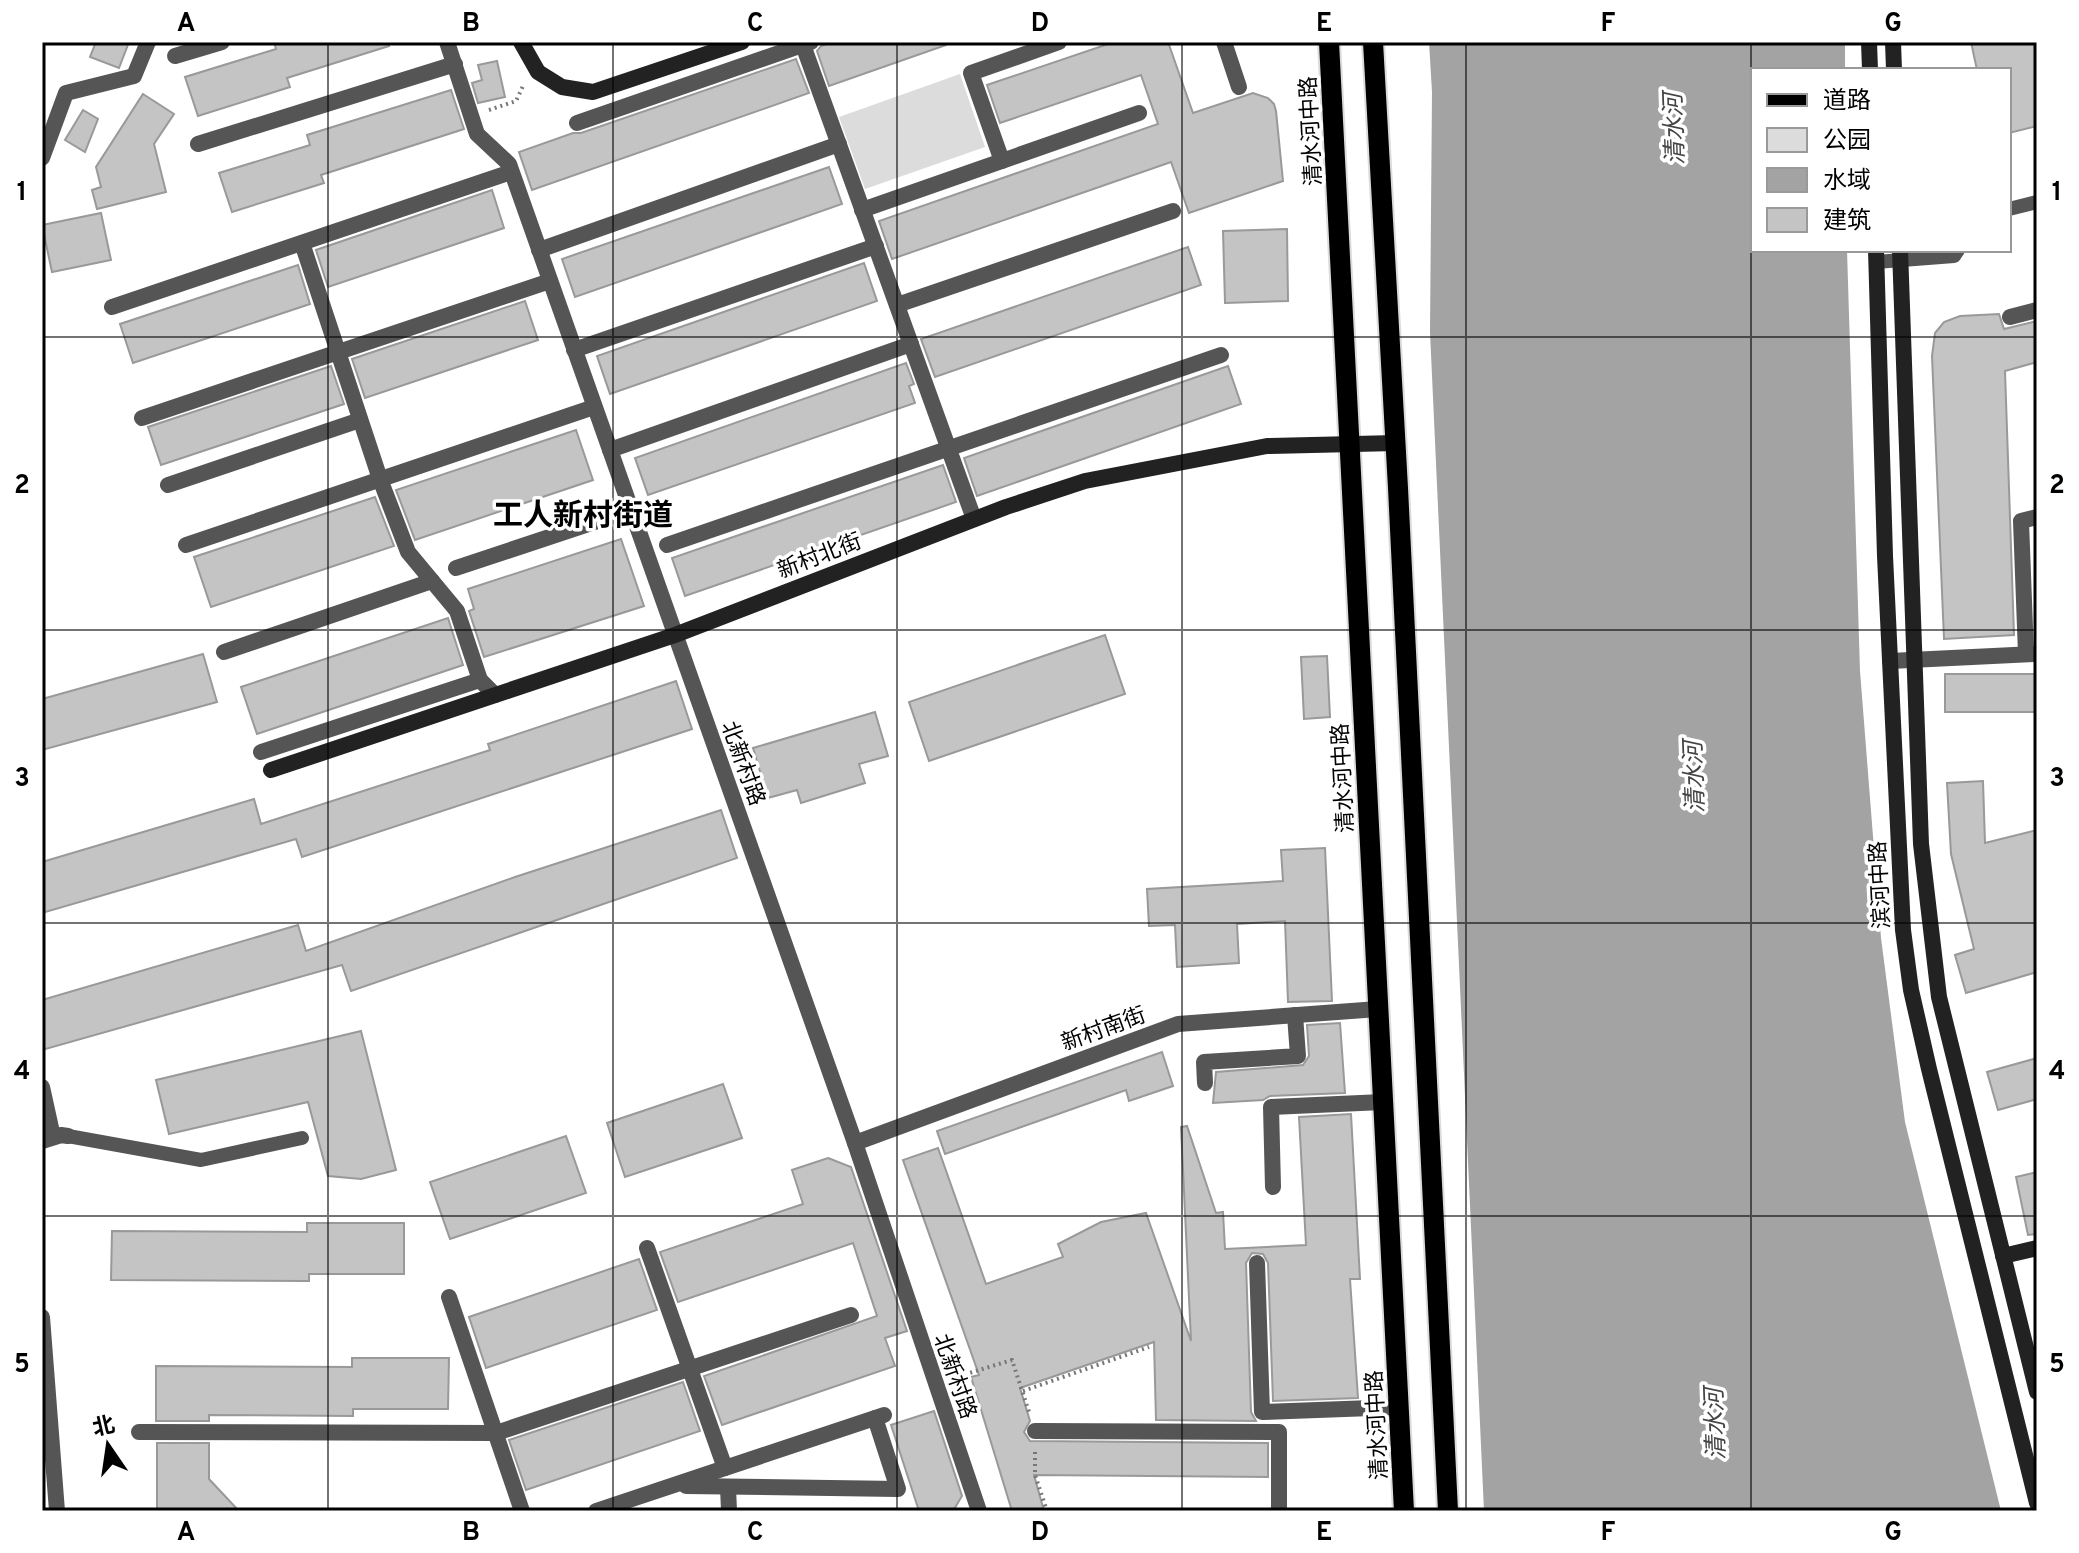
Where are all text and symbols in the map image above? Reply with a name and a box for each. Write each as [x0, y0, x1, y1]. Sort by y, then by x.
text: A [177, 8, 195, 41]
text: B [462, 8, 480, 41]
text: C [747, 8, 763, 41]
text: D [1031, 8, 1049, 41]
text: E [1316, 8, 1332, 41]
text: F [1601, 8, 1616, 41]
text: G [1884, 8, 1902, 41]
legend [1751, 68, 2011, 252]
street label: 清水河中路 [1296, 75, 1329, 187]
text: 道路 [1823, 87, 1871, 117]
water label: 清水河 [1660, 88, 1692, 165]
text: 公园 [1823, 127, 1871, 157]
text: 水域 [1823, 167, 1871, 197]
text: 1 [17, 177, 27, 210]
text: 1 [2052, 177, 2062, 210]
text: 建筑 [1823, 207, 1871, 237]
text: 2 [14, 470, 30, 503]
text: 2 [2049, 470, 2065, 503]
district label: 工人新村街道 [493, 499, 673, 536]
street label: 新村北街 [774, 529, 866, 586]
street label: 北新村路 [714, 718, 769, 810]
street label: 清水河中路 [1328, 722, 1361, 834]
water label: 清水河 [1680, 736, 1712, 813]
text: 3 [14, 763, 30, 796]
text: 3 [2049, 763, 2065, 796]
street label: 滨河中路 [1866, 840, 1897, 930]
street label: 新村南街 [1058, 1003, 1150, 1058]
text: 4 [14, 1056, 30, 1089]
text: 4 [2049, 1056, 2065, 1089]
street label: 北新村路 [927, 1331, 981, 1423]
text: 5 [14, 1349, 30, 1382]
text: 5 [2049, 1349, 2065, 1382]
street label: 清水河中路 [1362, 1369, 1395, 1481]
water label: 清水河 [1701, 1383, 1733, 1460]
north arrow [68, 1405, 148, 1485]
text: 北 [90, 1412, 118, 1444]
text: A [177, 1517, 195, 1550]
text: B [462, 1517, 480, 1550]
text: C [747, 1517, 763, 1550]
text: D [1031, 1517, 1049, 1550]
text: E [1316, 1517, 1332, 1550]
text: F [1601, 1517, 1616, 1550]
text: G [1884, 1517, 1902, 1550]

